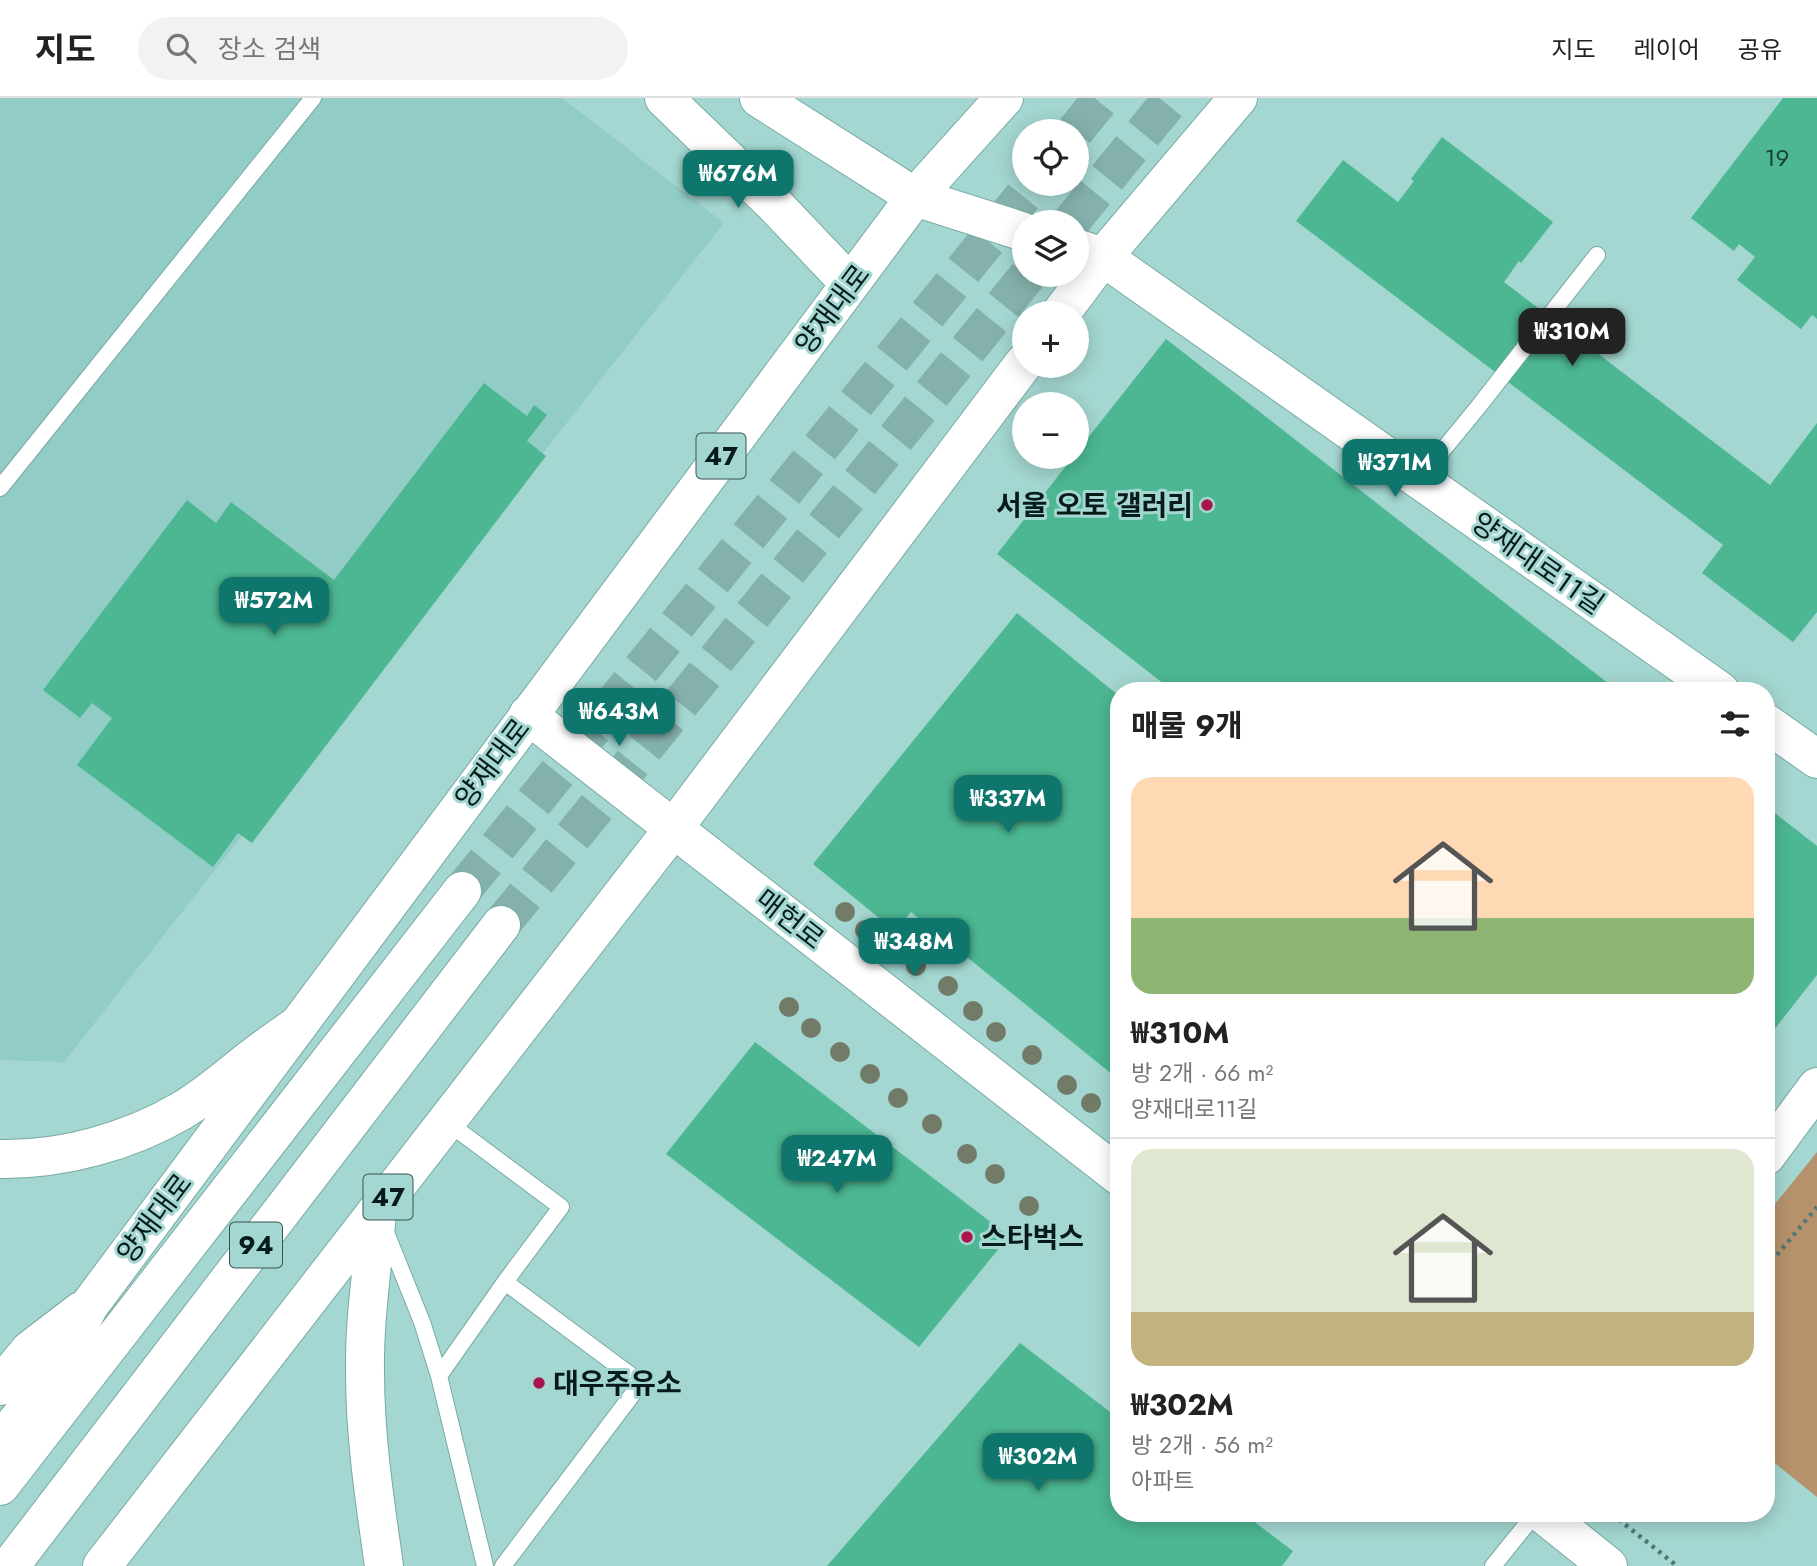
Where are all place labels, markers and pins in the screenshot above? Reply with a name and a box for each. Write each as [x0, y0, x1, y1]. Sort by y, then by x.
pin: ₩676M [689, 150, 787, 210]
pin: ₩310M [1523, 308, 1621, 368]
pin: ₩371M [1346, 440, 1444, 499]
place label: 서울 오토 갤러리 [996, 485, 1193, 526]
marker: 서울 오토 갤러리 [1199, 497, 1215, 513]
pin: ₩572M [225, 578, 323, 637]
pin: ₩643M [570, 688, 668, 748]
pin: ₩337M [959, 776, 1057, 835]
pin: ₩348M [865, 918, 963, 978]
pin: ₩247M [788, 1136, 886, 1195]
place label: 스타벅스 [981, 1217, 1084, 1258]
marker: 스타벅스 [959, 1229, 975, 1245]
place label: 대우주유소 [553, 1363, 682, 1404]
marker: 대우주유소 [531, 1375, 547, 1391]
pin: ₩302M [989, 1434, 1087, 1493]

